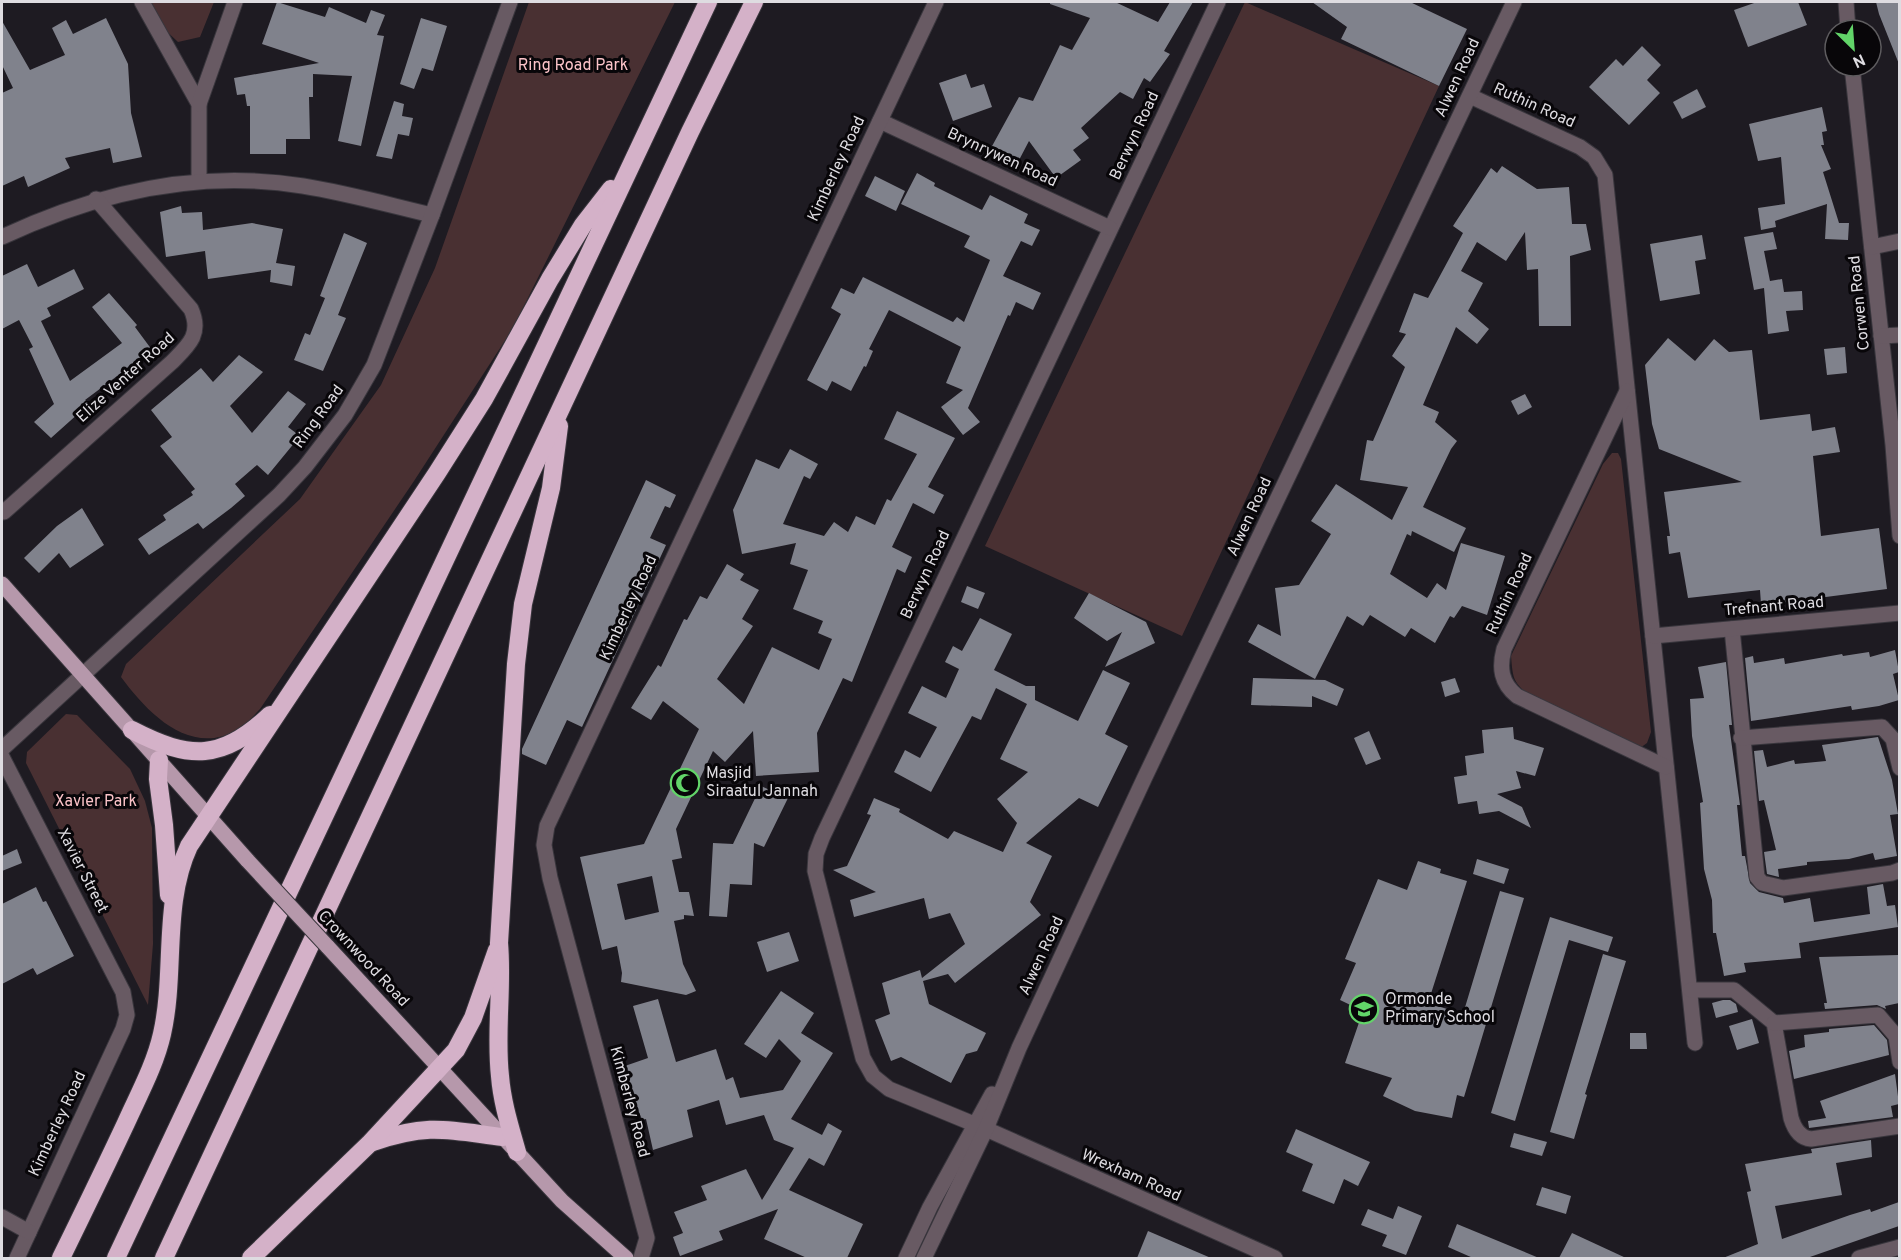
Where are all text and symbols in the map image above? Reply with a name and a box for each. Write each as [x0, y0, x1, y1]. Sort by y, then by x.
north arrow [1823, 18, 1883, 78]
street label: Alwen Road [1431, 35, 1485, 121]
text: N [1849, 48, 1868, 71]
park label: Ring Road Park [518, 56, 628, 76]
street label: Ruthin Road [1490, 79, 1578, 133]
street label: Berwyn Road [1106, 88, 1164, 184]
street label: Kimberley Road [804, 113, 870, 225]
street label: Brynrywen Road [944, 124, 1060, 192]
street label: Corwen Road [1845, 255, 1875, 351]
street label: Elize Venter Road [73, 329, 179, 427]
street label: Ring Road [289, 381, 349, 453]
street label: Alwen Road [1223, 474, 1277, 560]
street label: Berwyn Road [897, 527, 955, 623]
street label: Ruthin Road [1482, 550, 1538, 638]
street label: Kimberley Road [596, 552, 662, 664]
street label: Trefnant Road [1723, 593, 1825, 621]
place label: Masjid Siraatul Jannah [706, 764, 818, 802]
mosque icon: Masjid Siraatul Jannah [669, 767, 701, 799]
park label: Xavier Park [55, 792, 137, 812]
street label: Xavier Street [52, 825, 112, 917]
street label: Crownwood Road [313, 907, 413, 1011]
street label: Alwen Road [1015, 913, 1069, 999]
place label: Ormonde Primary School [1385, 990, 1495, 1028]
school or university icon: Ormonde Primary School [1348, 993, 1380, 1025]
street label: Kimberley Road [605, 1044, 653, 1160]
street label: Kimberley Road [25, 1068, 91, 1180]
street label: Wrexham Road [1078, 1145, 1184, 1207]

